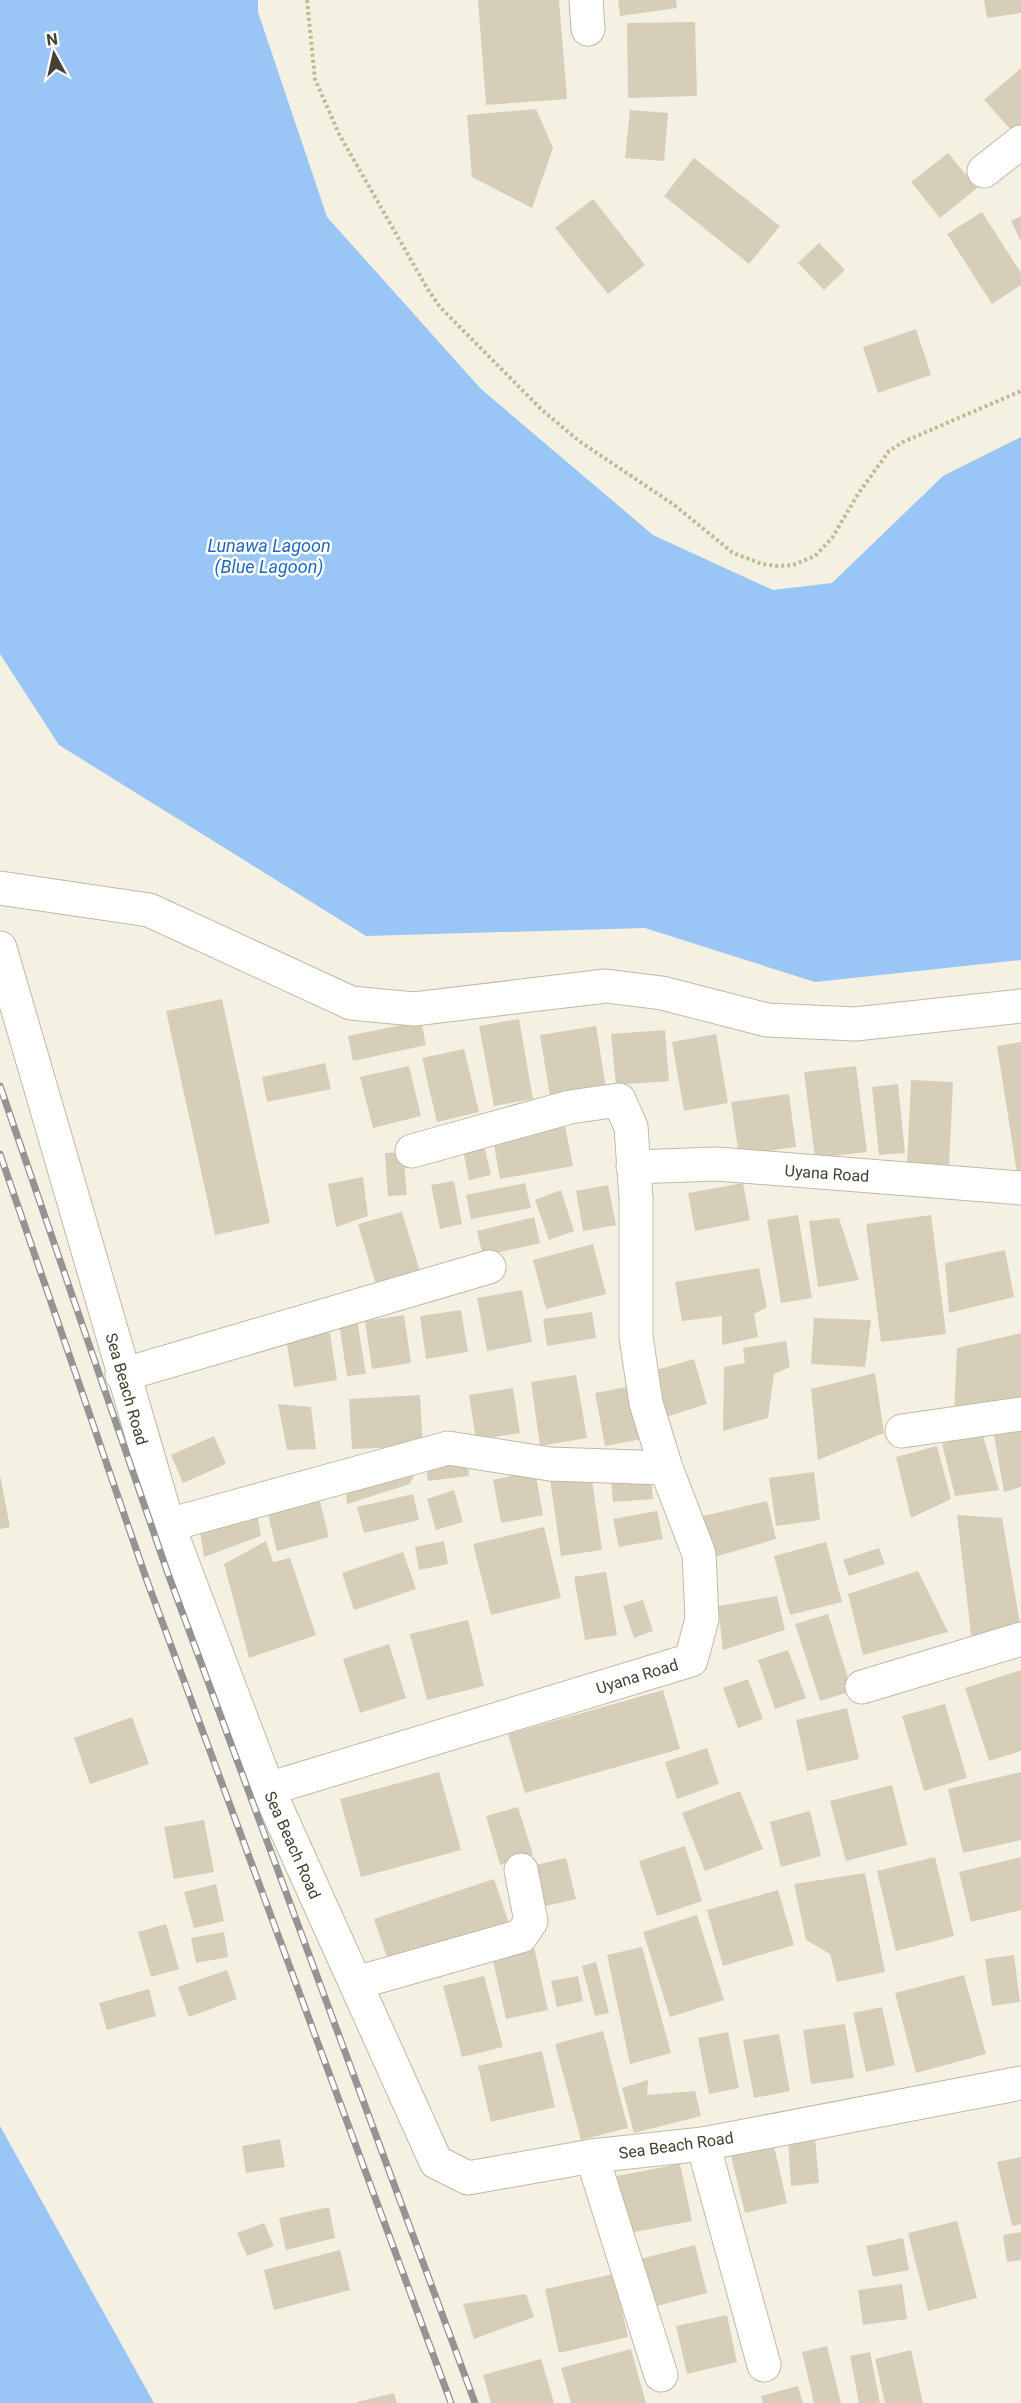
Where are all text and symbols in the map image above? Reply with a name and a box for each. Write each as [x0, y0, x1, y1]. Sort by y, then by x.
north arrow [24, 24, 84, 84]
text: N [45, 29, 59, 50]
water label: Lunawa Lagoon (Blue Lagoon) [207, 535, 331, 578]
street label: Uyana Road [784, 1161, 870, 1186]
street label: Sea Beach Road [101, 1331, 152, 1447]
street label: Uyana Road [594, 1655, 680, 1698]
street label: Sea Beach Road [260, 1788, 325, 1902]
street label: Sea Beach Road [617, 2128, 735, 2163]

